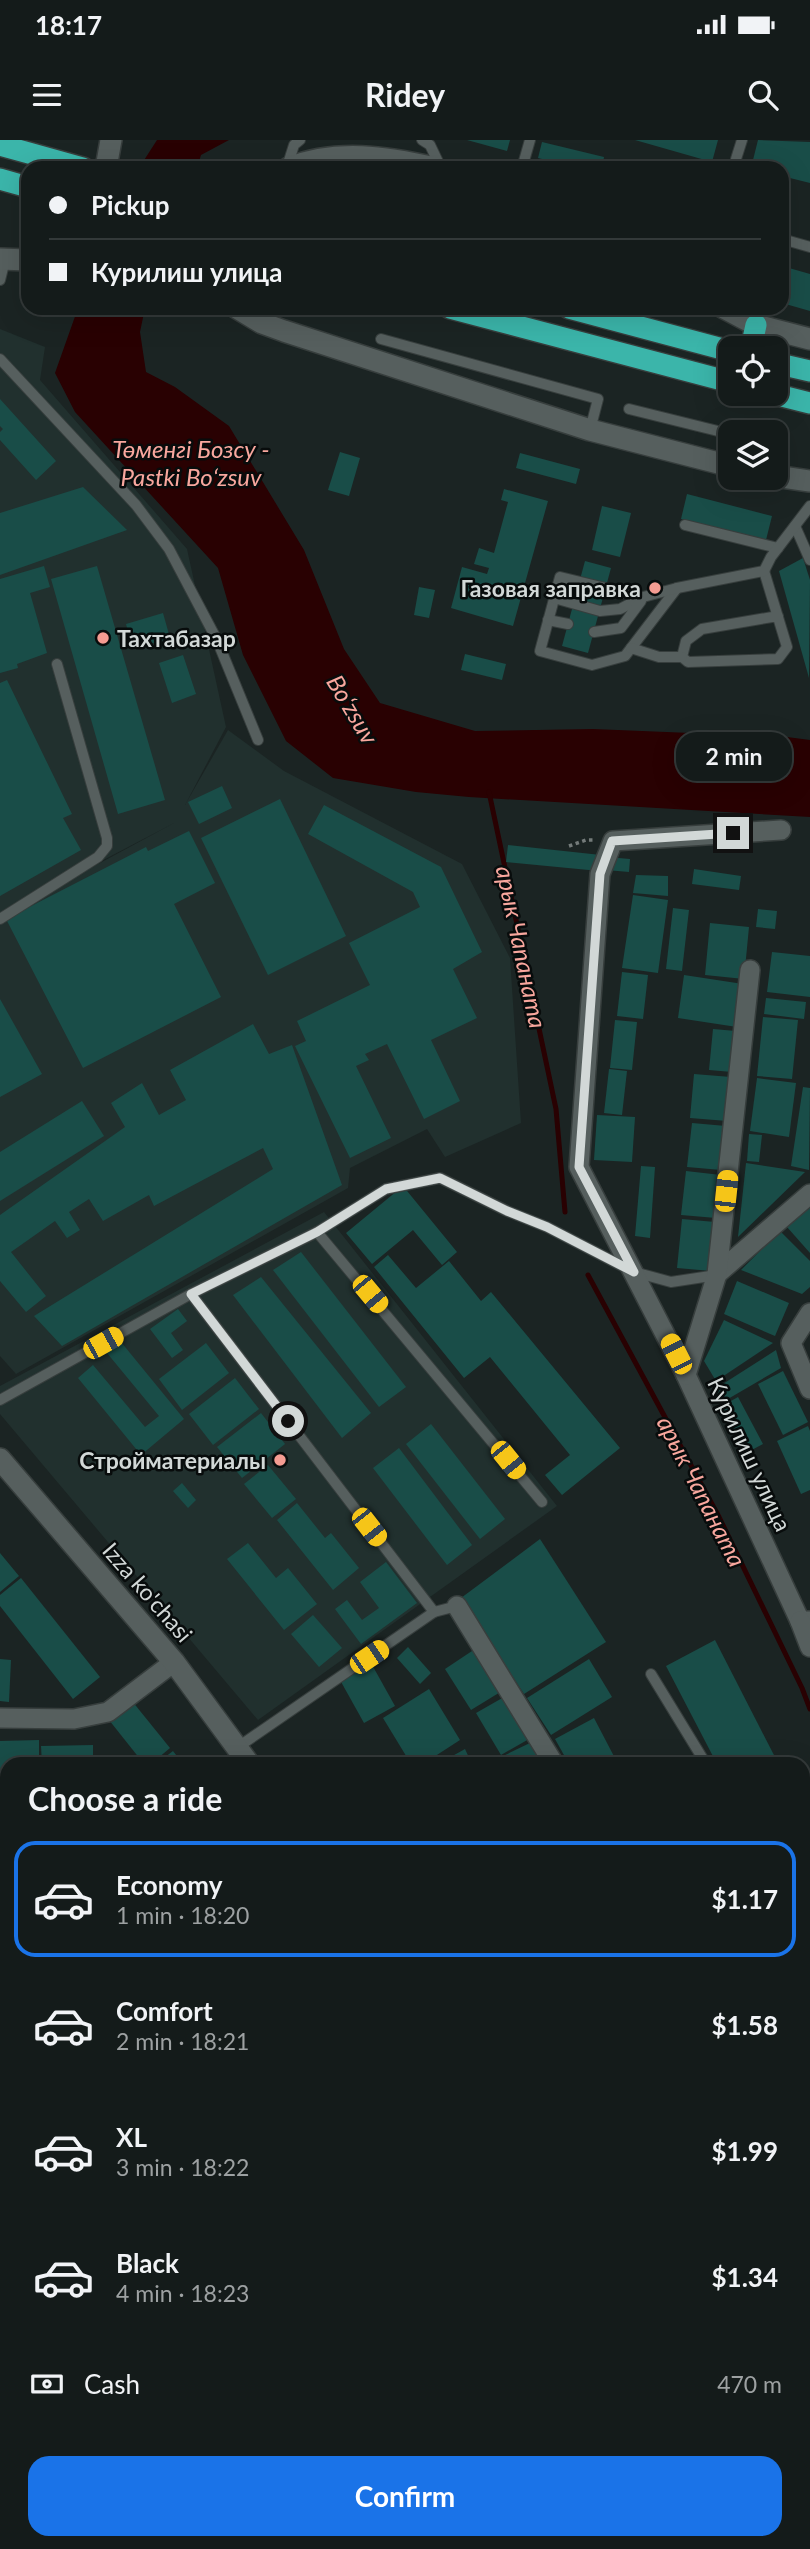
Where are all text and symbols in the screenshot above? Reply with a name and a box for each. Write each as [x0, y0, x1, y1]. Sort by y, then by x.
text: 18:17 [35, 9, 102, 41]
text: Ridey [365, 75, 445, 114]
icon: menu [28, 76, 66, 114]
icon: search [744, 76, 782, 114]
text: Pickup [91, 189, 170, 221]
text: Курилиш улица [91, 256, 282, 288]
map controls [718, 336, 788, 490]
button: locate [718, 336, 788, 406]
button: layers [718, 420, 788, 490]
water label: Төменгі Бозсу - Pastki Boʻzsuv [112, 434, 270, 491]
place label: Газовая заправка [461, 574, 641, 602]
marker: Газовая заправка [647, 580, 663, 596]
place label: Тахтабазар [117, 624, 236, 652]
marker: Тахтабазар [95, 630, 111, 646]
water label: Boʻzsuv [321, 669, 385, 749]
callout: 2 min [675, 732, 791, 780]
text: 2 min [705, 742, 763, 770]
route end [717, 817, 749, 849]
water label: арык Чапаната [491, 863, 553, 1031]
car [714, 1169, 739, 1213]
car [349, 1271, 392, 1317]
car [80, 1324, 127, 1362]
car [658, 1331, 695, 1377]
street label: Курилиш улица [702, 1373, 798, 1535]
route start [272, 1405, 304, 1437]
water label: арык Чапаната [652, 1411, 752, 1571]
car [487, 1437, 530, 1483]
place label: Стройматериалы [79, 1446, 266, 1474]
marker: Стройматериалы [272, 1452, 288, 1468]
car [348, 1504, 391, 1550]
street label: Izza ko'chasi [97, 1536, 199, 1648]
car [346, 1637, 393, 1677]
text: Choose a ride [28, 1779, 222, 1818]
icon: car [32, 1868, 95, 1931]
text: Economy [116, 1869, 222, 1901]
text: $1.17 [712, 1883, 778, 1915]
text: 1 min · 18:20 [116, 1901, 249, 1929]
icon: car [32, 1994, 95, 2057]
text: Comfort [116, 1995, 213, 2027]
text: $1.58 [712, 2009, 778, 2041]
text: 2 min · 18:21 [116, 2027, 249, 2055]
icon: car [32, 2120, 95, 2183]
text: XL [116, 2121, 147, 2153]
text: $1.99 [712, 2135, 778, 2167]
text: 3 min · 18:22 [116, 2153, 249, 2181]
icon: car [32, 2246, 95, 2309]
text: Black [116, 2247, 179, 2279]
text: $1.34 [712, 2261, 778, 2293]
text: 4 min · 18:23 [116, 2279, 249, 2307]
icon: cash [28, 2365, 66, 2403]
text: Cash [84, 2368, 140, 2400]
text: 470 m [717, 2370, 782, 2398]
button: Confirm [28, 2456, 782, 2536]

